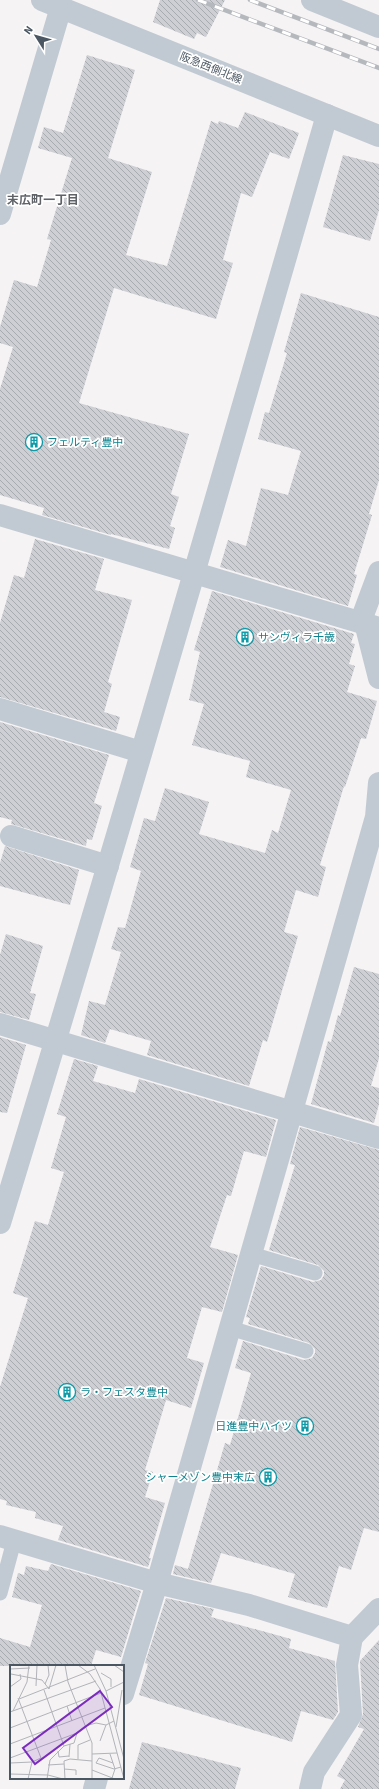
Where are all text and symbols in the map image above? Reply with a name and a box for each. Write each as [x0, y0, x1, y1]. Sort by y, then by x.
north arrow [16, 16, 56, 56]
text: N [20, 23, 37, 38]
street label: 阪急西側北線 [178, 49, 244, 87]
district label: 末広町一丁目 [7, 192, 79, 209]
building icon: フェルティ豊中 [24, 432, 44, 452]
place label: フェルティ豊中 [47, 435, 123, 450]
building icon: サンヴィラ千歳 [235, 627, 255, 647]
place label: サンヴィラ千歳 [258, 630, 335, 645]
building icon: ラ・フェスタ豊中 [57, 1382, 77, 1402]
place label: ラ・フェスタ豊中 [80, 1385, 168, 1400]
building icon: 日進豊中ハイツ [295, 1416, 315, 1436]
place label: 日進豊中ハイツ [215, 1419, 292, 1434]
building icon: シャーメゾン豊中末広 [258, 1467, 278, 1487]
place label: シャーメゾン豊中末広 [145, 1470, 255, 1485]
inset map [10, 1665, 124, 1779]

